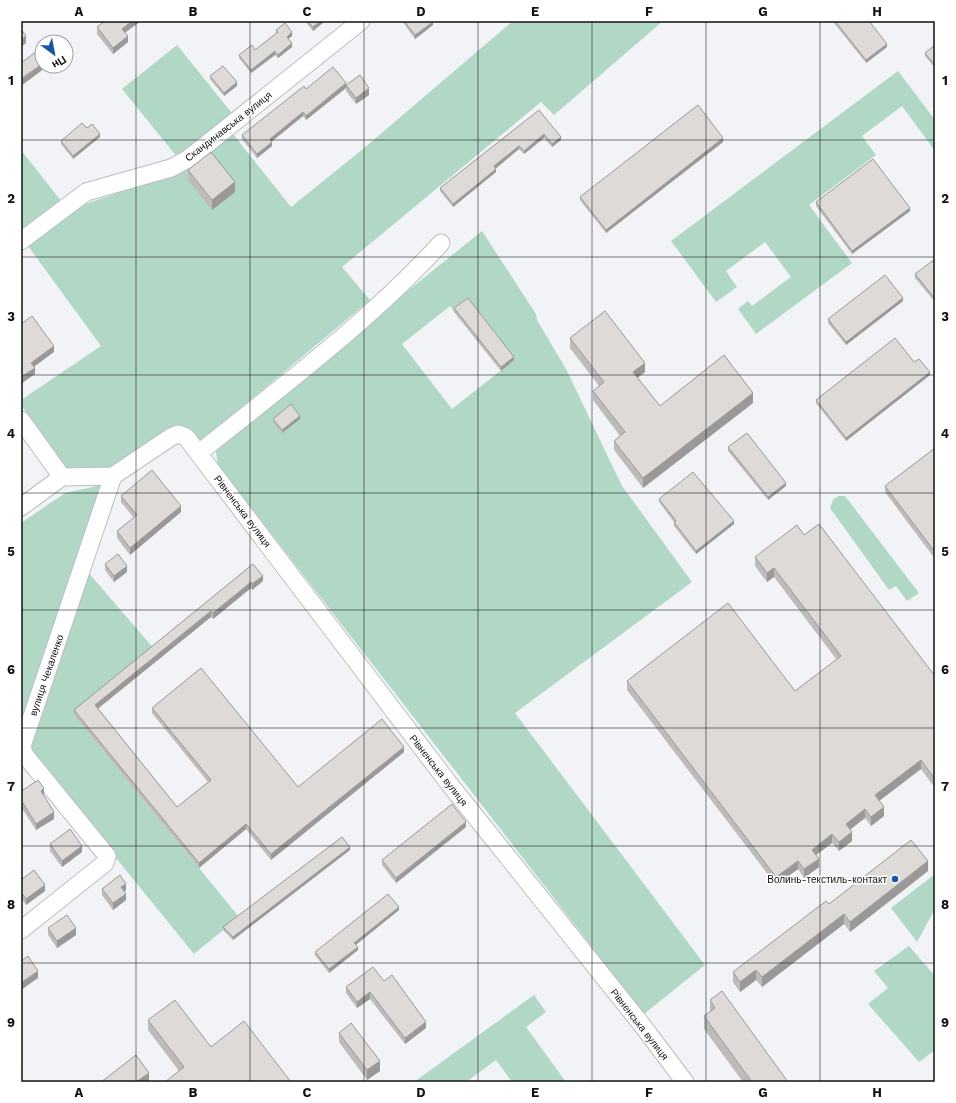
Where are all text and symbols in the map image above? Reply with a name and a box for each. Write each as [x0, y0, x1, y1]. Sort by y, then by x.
text: A [75, 4, 84, 19]
text: B [189, 4, 198, 19]
text: C [303, 4, 312, 19]
text: D [416, 4, 426, 19]
text: E [531, 4, 539, 19]
text: F [645, 4, 653, 19]
text: G [758, 4, 768, 19]
text: H [872, 4, 882, 19]
north arrow [34, 34, 74, 74]
text: Пн [49, 53, 69, 71]
text: 1 [8, 73, 14, 88]
text: 1 [942, 73, 948, 88]
street label: Скандинавська вулиця [183, 89, 274, 164]
text: 2 [7, 191, 15, 206]
text: 2 [941, 191, 949, 206]
text: 3 [7, 309, 15, 324]
text: 3 [941, 309, 949, 324]
text: 4 [7, 426, 16, 441]
text: 4 [941, 426, 950, 441]
street label: Рівненська вулиця [212, 473, 273, 549]
text: 5 [7, 544, 15, 559]
text: 5 [941, 544, 949, 559]
street label: вулиця Чекаленко [27, 633, 66, 717]
text: 6 [7, 662, 15, 677]
text: 6 [941, 662, 949, 677]
street label: Рівненська вулиця [407, 733, 470, 808]
text: 7 [7, 779, 15, 794]
text: 7 [941, 779, 949, 794]
place label: Волинь-текстиль-контакт [767, 874, 887, 885]
marker: Волинь-текстиль-контакт [890, 874, 900, 884]
text: 8 [7, 897, 15, 912]
text: 8 [941, 897, 949, 912]
street label: Рівненська вулиця [608, 987, 671, 1062]
text: 9 [7, 1015, 15, 1030]
text: 9 [941, 1015, 949, 1030]
text: A [75, 1085, 84, 1100]
text: B [189, 1085, 198, 1100]
text: C [303, 1085, 312, 1100]
text: D [416, 1085, 426, 1100]
text: E [531, 1085, 539, 1100]
text: F [645, 1085, 653, 1100]
text: G [758, 1085, 768, 1100]
text: H [872, 1085, 882, 1100]

